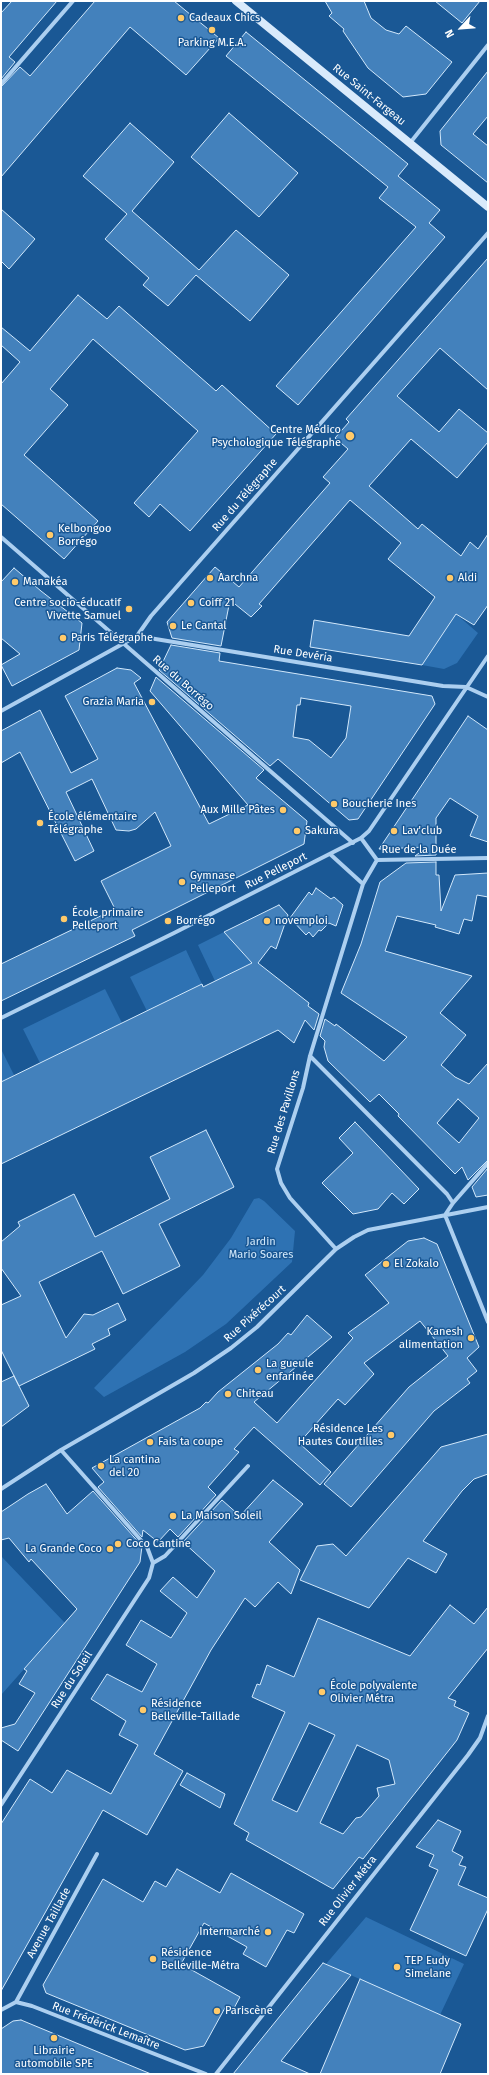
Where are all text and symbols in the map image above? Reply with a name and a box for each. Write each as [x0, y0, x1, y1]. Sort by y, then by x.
north arrow [441, 8, 481, 48]
place label: Cadeaux Chics [189, 11, 260, 25]
marker: Cadeaux Chics [176, 13, 186, 23]
marker: Parking M.E.A. [207, 25, 217, 35]
text: N [442, 27, 457, 40]
place label: Parking M.E.A. [178, 36, 246, 50]
street label: Rue Saint-Fargeau [330, 62, 408, 128]
place label: Centre Médico Psychologique Télégraphe [211, 423, 341, 449]
marker: Centre Médico Psychologique Télégraphe [344, 430, 356, 442]
street label: Rue du Télégraphe [210, 456, 280, 534]
place label: Kelbongoo Borrégo [58, 522, 111, 548]
marker: Kelbongoo Borrégo [45, 530, 55, 540]
place label: Aarchna [218, 571, 258, 585]
place label: Aldi [458, 571, 477, 585]
marker: Aarchna [205, 573, 215, 583]
marker: Aldi [445, 573, 455, 583]
place label: Manakéa [23, 575, 67, 589]
marker: Manakéa [10, 577, 20, 587]
place label: Centre socio-éducatif Vivette Samuel [14, 596, 121, 622]
place label: Coiff 21 [199, 596, 235, 610]
marker: Coiff 21 [186, 598, 196, 608]
marker: Centre socio-éducatif Vivette Samuel [124, 604, 134, 614]
place label: Le Cantal [181, 619, 227, 633]
marker: Le Cantal [168, 621, 178, 631]
place label: Paris Télégraphe [71, 631, 153, 645]
marker: Paris Télégraphe [58, 633, 68, 643]
street label: Rue Devéria [272, 643, 334, 665]
street label: Rue du Borrégo [150, 653, 216, 713]
place label: Grazia Maria [83, 695, 144, 709]
marker: Grazia Maria [147, 697, 157, 707]
place label: Boucherie Ines [342, 797, 416, 811]
marker: Boucherie Ines [329, 799, 339, 809]
place label: Aux Mille Pâtes [200, 803, 275, 817]
marker: Aux Mille Pâtes [278, 805, 288, 815]
place label: École élémentaire Télégraphe [48, 810, 137, 836]
marker: École élémentaire Télégraphe [35, 818, 45, 828]
place label: Sakura [305, 824, 339, 838]
place label: Lav'club [402, 824, 442, 838]
marker: Sakura [292, 826, 302, 836]
marker: Lav'club [389, 826, 399, 836]
street label: Rue de la Duée [382, 843, 456, 857]
street label: Rue Pelleport [243, 850, 309, 892]
place label: Gymnase Pelleport [190, 869, 236, 895]
marker: Gymnase Pelleport [177, 877, 187, 887]
place label: École primaire Pelleport [72, 906, 144, 932]
marker: École primaire Pelleport [59, 914, 69, 924]
place label: Borrégo [176, 914, 215, 928]
place label: novemploi [275, 914, 328, 928]
marker: Borrégo [163, 916, 173, 926]
marker: novemploi [262, 916, 272, 926]
street label: Rue des Pavillons [265, 1068, 303, 1156]
park label: Jardin Mario Soares [229, 1235, 293, 1261]
place label: El Zokalo [394, 1257, 439, 1271]
marker: El Zokalo [381, 1259, 391, 1269]
street label: Rue Pixérécourt [221, 1283, 289, 1345]
place label: Kanesh alimentation [399, 1325, 463, 1351]
marker: Kanesh alimentation [466, 1333, 476, 1343]
place label: La gueule enfarinée [266, 1357, 314, 1383]
marker: La gueule enfarinée [253, 1365, 263, 1375]
place label: Chiteau [236, 1387, 274, 1401]
marker: Chiteau [223, 1389, 233, 1399]
place label: Résidence Les Hautes Courtilles [298, 1422, 383, 1448]
marker: Résidence Les Hautes Courtilles [386, 1430, 396, 1440]
place label: Fais ta coupe [158, 1435, 223, 1449]
marker: Fais ta coupe [145, 1437, 155, 1447]
place label: La cantina del 20 [109, 1453, 160, 1479]
marker: La cantina del 20 [96, 1461, 106, 1471]
place label: La Maison Soleil [181, 1509, 262, 1523]
marker: La Maison Soleil [168, 1511, 178, 1521]
place label: Coco Cantine [126, 1537, 191, 1551]
marker: Coco Cantine [113, 1539, 123, 1549]
place label: La Grande Coco [25, 1542, 102, 1556]
marker: La Grande Coco [105, 1544, 115, 1554]
street label: Rue du Soleil [49, 1649, 95, 1711]
place label: École polyvalente Olivier Métra [330, 1679, 417, 1705]
marker: École polyvalente Olivier Métra [317, 1687, 327, 1697]
place label: Résidence Belleville-Taillade [151, 1697, 240, 1723]
marker: Résidence Belleville-Taillade [138, 1705, 148, 1715]
street label: Rue Olivier Métra [316, 1853, 380, 1929]
street label: Avenue Taillade [24, 1885, 74, 1961]
place label: Intermarché [199, 1925, 260, 1939]
marker: Intermarché [263, 1927, 273, 1937]
place label: Résidence Belleville-Métra [161, 1946, 240, 1972]
marker: Résidence Belleville-Métra [148, 1954, 158, 1964]
place label: TEP Eudy Simelane [405, 1954, 451, 1980]
marker: TEP Eudy Simelane [392, 1962, 402, 1972]
street label: Rue Frédérick Lemaître [50, 1999, 162, 2053]
place label: Pariscène [225, 2004, 273, 2018]
marker: Pariscène [212, 2006, 222, 2016]
marker: Librairie automobile SPE [49, 2033, 59, 2043]
place label: Librairie automobile SPE [15, 2044, 93, 2070]

